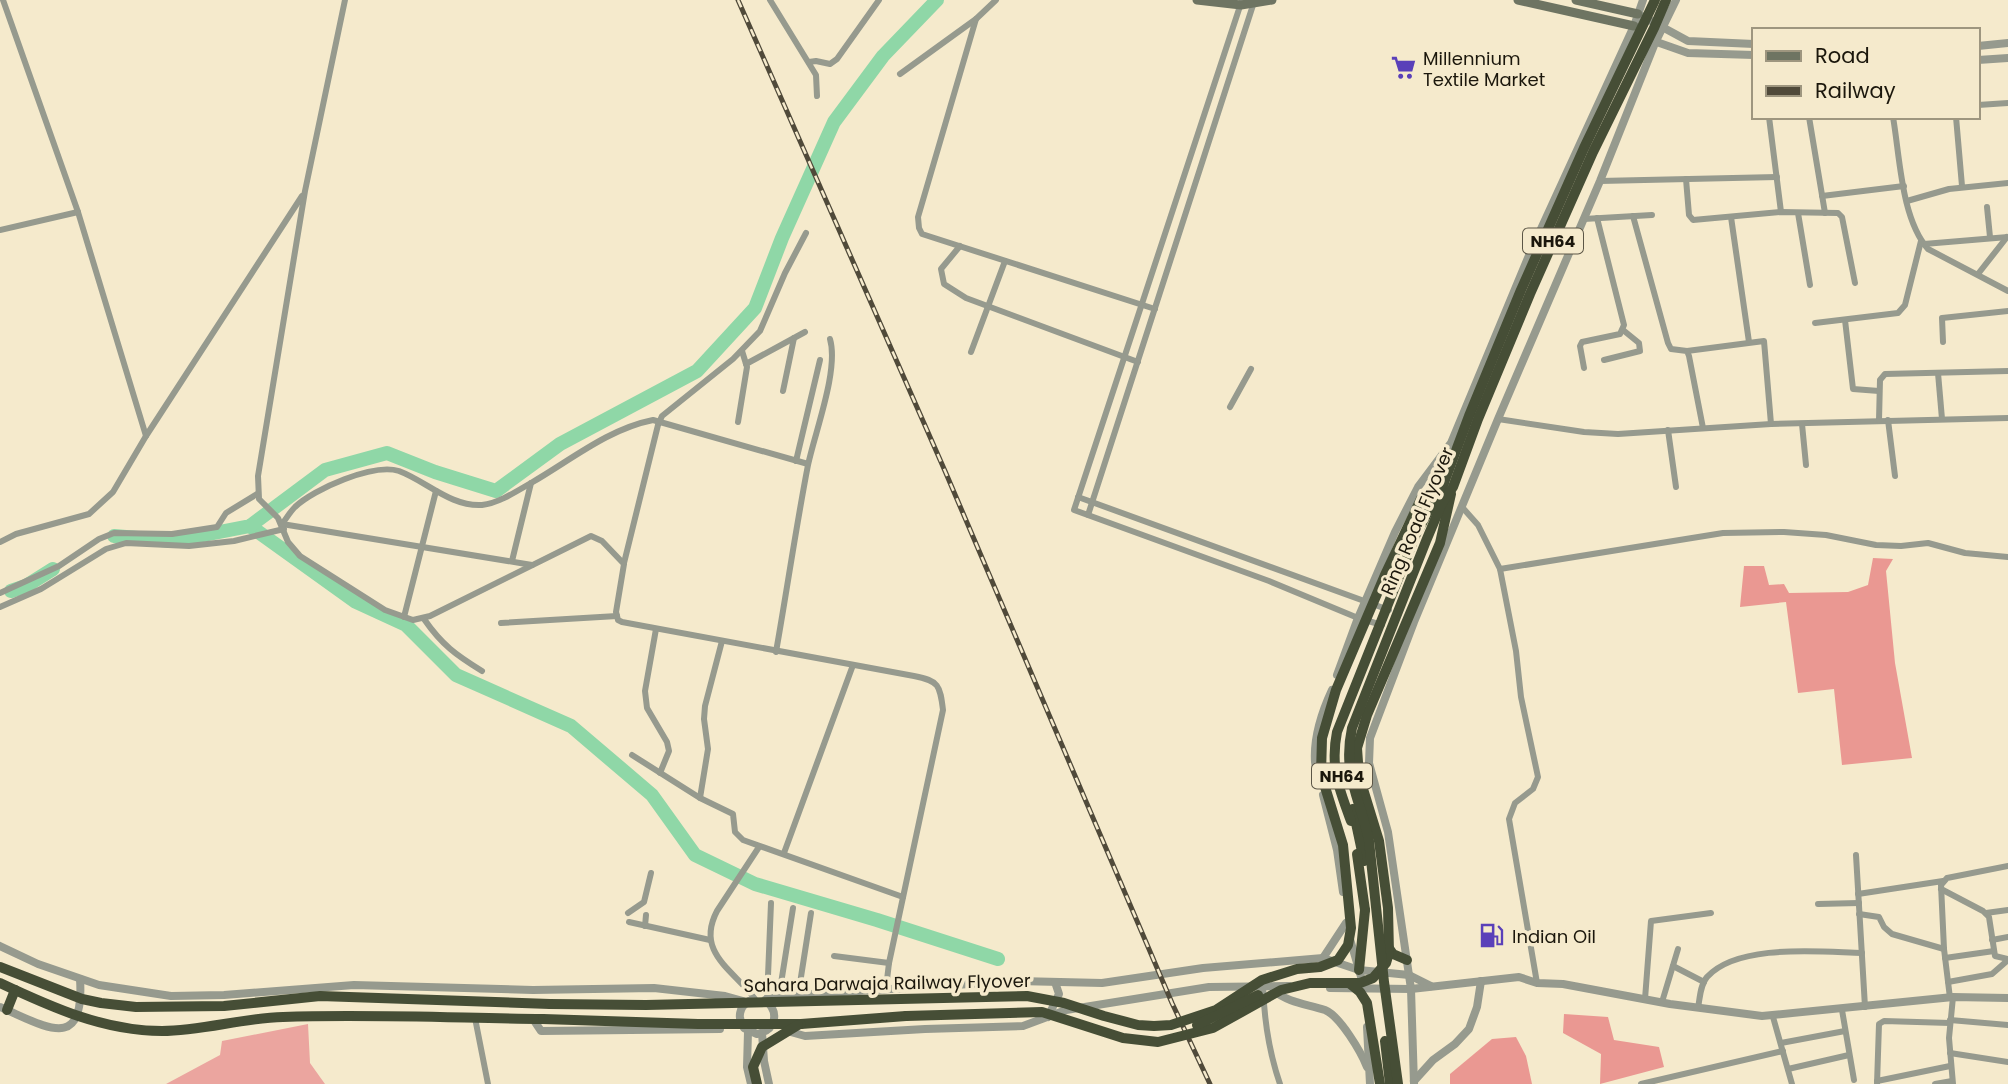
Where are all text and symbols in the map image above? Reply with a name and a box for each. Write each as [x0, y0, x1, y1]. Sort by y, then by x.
legend [1752, 28, 1980, 119]
text: Road [1815, 41, 1870, 70]
place label: Millennium Textile Market [1423, 46, 1545, 92]
supermarket icon: Millennium Textile Market [1389, 54, 1417, 82]
text: Railway [1815, 76, 1896, 105]
road number: NH64 [1523, 229, 1583, 254]
street label: Ring Road Flyover [1375, 443, 1460, 599]
road number: NH64 [1312, 764, 1372, 789]
fuel station icon: Indian Oil [1478, 922, 1506, 950]
place label: Indian Oil [1512, 924, 1596, 949]
street label: Sahara Darwaja Railway Flyover [743, 968, 1031, 998]

